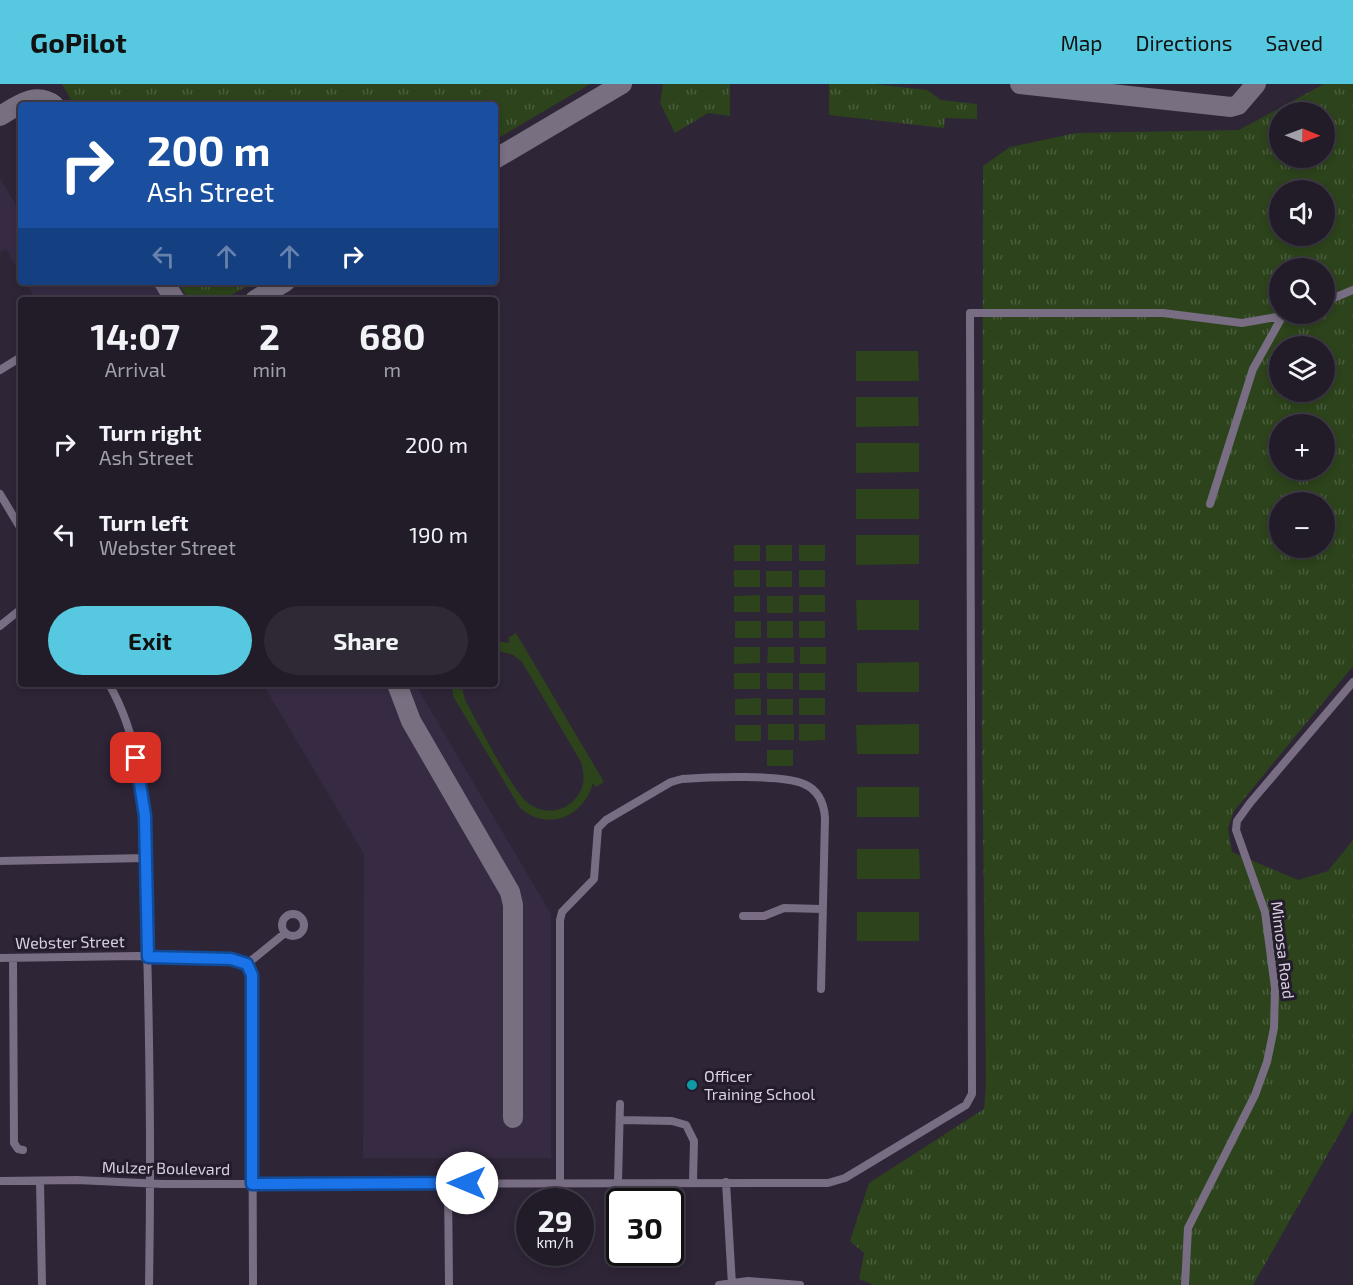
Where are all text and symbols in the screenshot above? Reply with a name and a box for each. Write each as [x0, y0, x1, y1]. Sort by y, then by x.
text: GoPilot [30, 25, 127, 59]
text: Map [1060, 30, 1103, 55]
text: Directions [1136, 30, 1232, 55]
text: Saved [1265, 30, 1323, 55]
north arrow [1269, 102, 1335, 168]
map controls [1269, 102, 1335, 558]
text: 200 m [147, 124, 270, 174]
icon: right [48, 126, 126, 204]
text: Ash Street [147, 175, 274, 207]
button: sound [1269, 180, 1335, 246]
icon: left [147, 240, 180, 273]
icon: ahead [210, 240, 243, 273]
icon: ahead [273, 240, 306, 273]
icon: right [336, 240, 369, 273]
button: search [1269, 258, 1335, 324]
text: 14:07 [91, 314, 180, 357]
text: 2 [259, 314, 280, 357]
text: 680 [359, 314, 425, 357]
button: layers [1269, 336, 1335, 402]
text: Arrival [105, 357, 166, 381]
text: min [252, 357, 287, 381]
text: m [384, 357, 401, 381]
button: + [1269, 414, 1335, 480]
text: Turn right [99, 419, 201, 445]
icon: right [48, 428, 81, 461]
text: 200 m [405, 431, 468, 457]
text: Ash Street [99, 445, 193, 469]
button: − [1269, 492, 1335, 558]
text: Turn left [99, 509, 188, 535]
icon: left [48, 518, 81, 551]
text: 190 m [409, 521, 468, 547]
text: Webster Street [99, 535, 236, 559]
button: Exit [48, 606, 252, 675]
button: Share [264, 606, 468, 675]
pin [110, 732, 161, 783]
icon: arrive [119, 741, 152, 774]
street label: Mimosa Road [1268, 900, 1299, 1000]
street label: Webster Street [15, 931, 125, 952]
place label: Officer Training School [704, 1066, 815, 1103]
marker: Officer Training School [685, 1078, 699, 1092]
position arrow [435, 1151, 499, 1215]
street label: Mulzer Boulevard [102, 1157, 230, 1178]
speed limit sign: 30 [606, 1188, 684, 1266]
text: 29 [537, 1202, 573, 1238]
text: km/h [536, 1233, 574, 1251]

